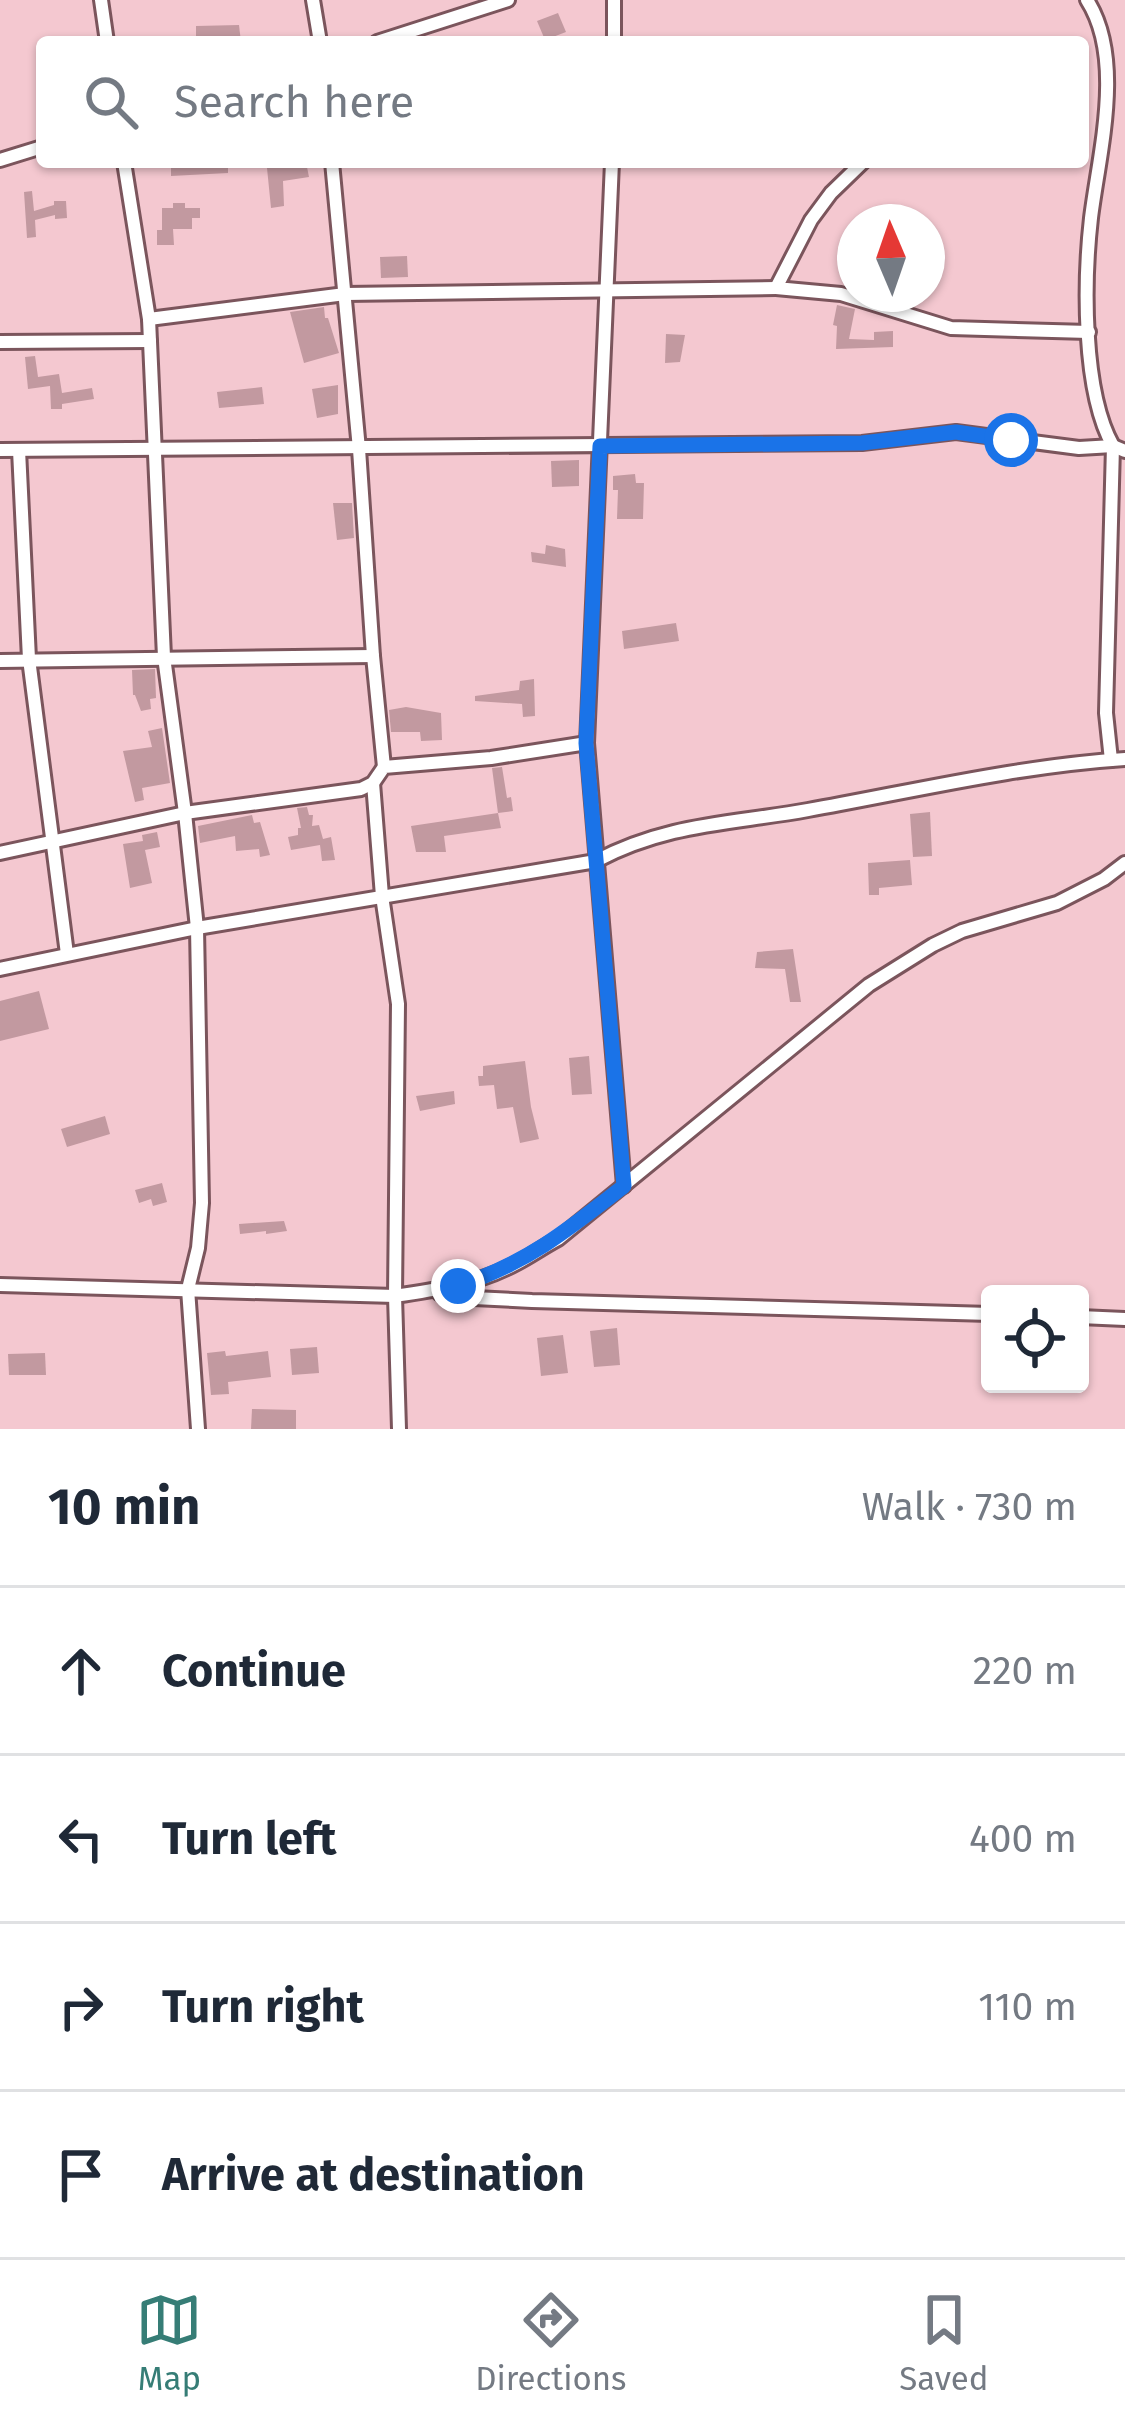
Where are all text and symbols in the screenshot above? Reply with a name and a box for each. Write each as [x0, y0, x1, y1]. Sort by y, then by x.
search box [36, 36, 1089, 168]
icon: search [78, 69, 144, 135]
text: Search here [174, 75, 414, 129]
north arrow [837, 204, 945, 312]
route start [984, 413, 1038, 467]
route end [431, 1259, 485, 1313]
map controls [981, 1285, 1089, 1393]
button: locate [981, 1285, 1089, 1393]
text: 10 min [48, 1476, 201, 1538]
text: Walk · 730 m [862, 1484, 1077, 1530]
icon: ahead [48, 1638, 114, 1704]
text: Continue [162, 1644, 346, 1698]
text: 220 m [973, 1648, 1077, 1694]
icon: left [48, 1806, 114, 1872]
text: Turn left [162, 1812, 336, 1866]
text: 400 m [969, 1816, 1077, 1862]
icon: right [48, 1974, 114, 2040]
text: Turn right [162, 1980, 364, 2034]
text: 110 m [978, 1984, 1077, 2030]
icon: arrive [48, 2142, 114, 2208]
text: Arrive at destination [162, 2148, 585, 2202]
tab: Map [136, 2287, 202, 2399]
tab: Directions [475, 2287, 627, 2399]
tab: Saved [899, 2287, 989, 2399]

